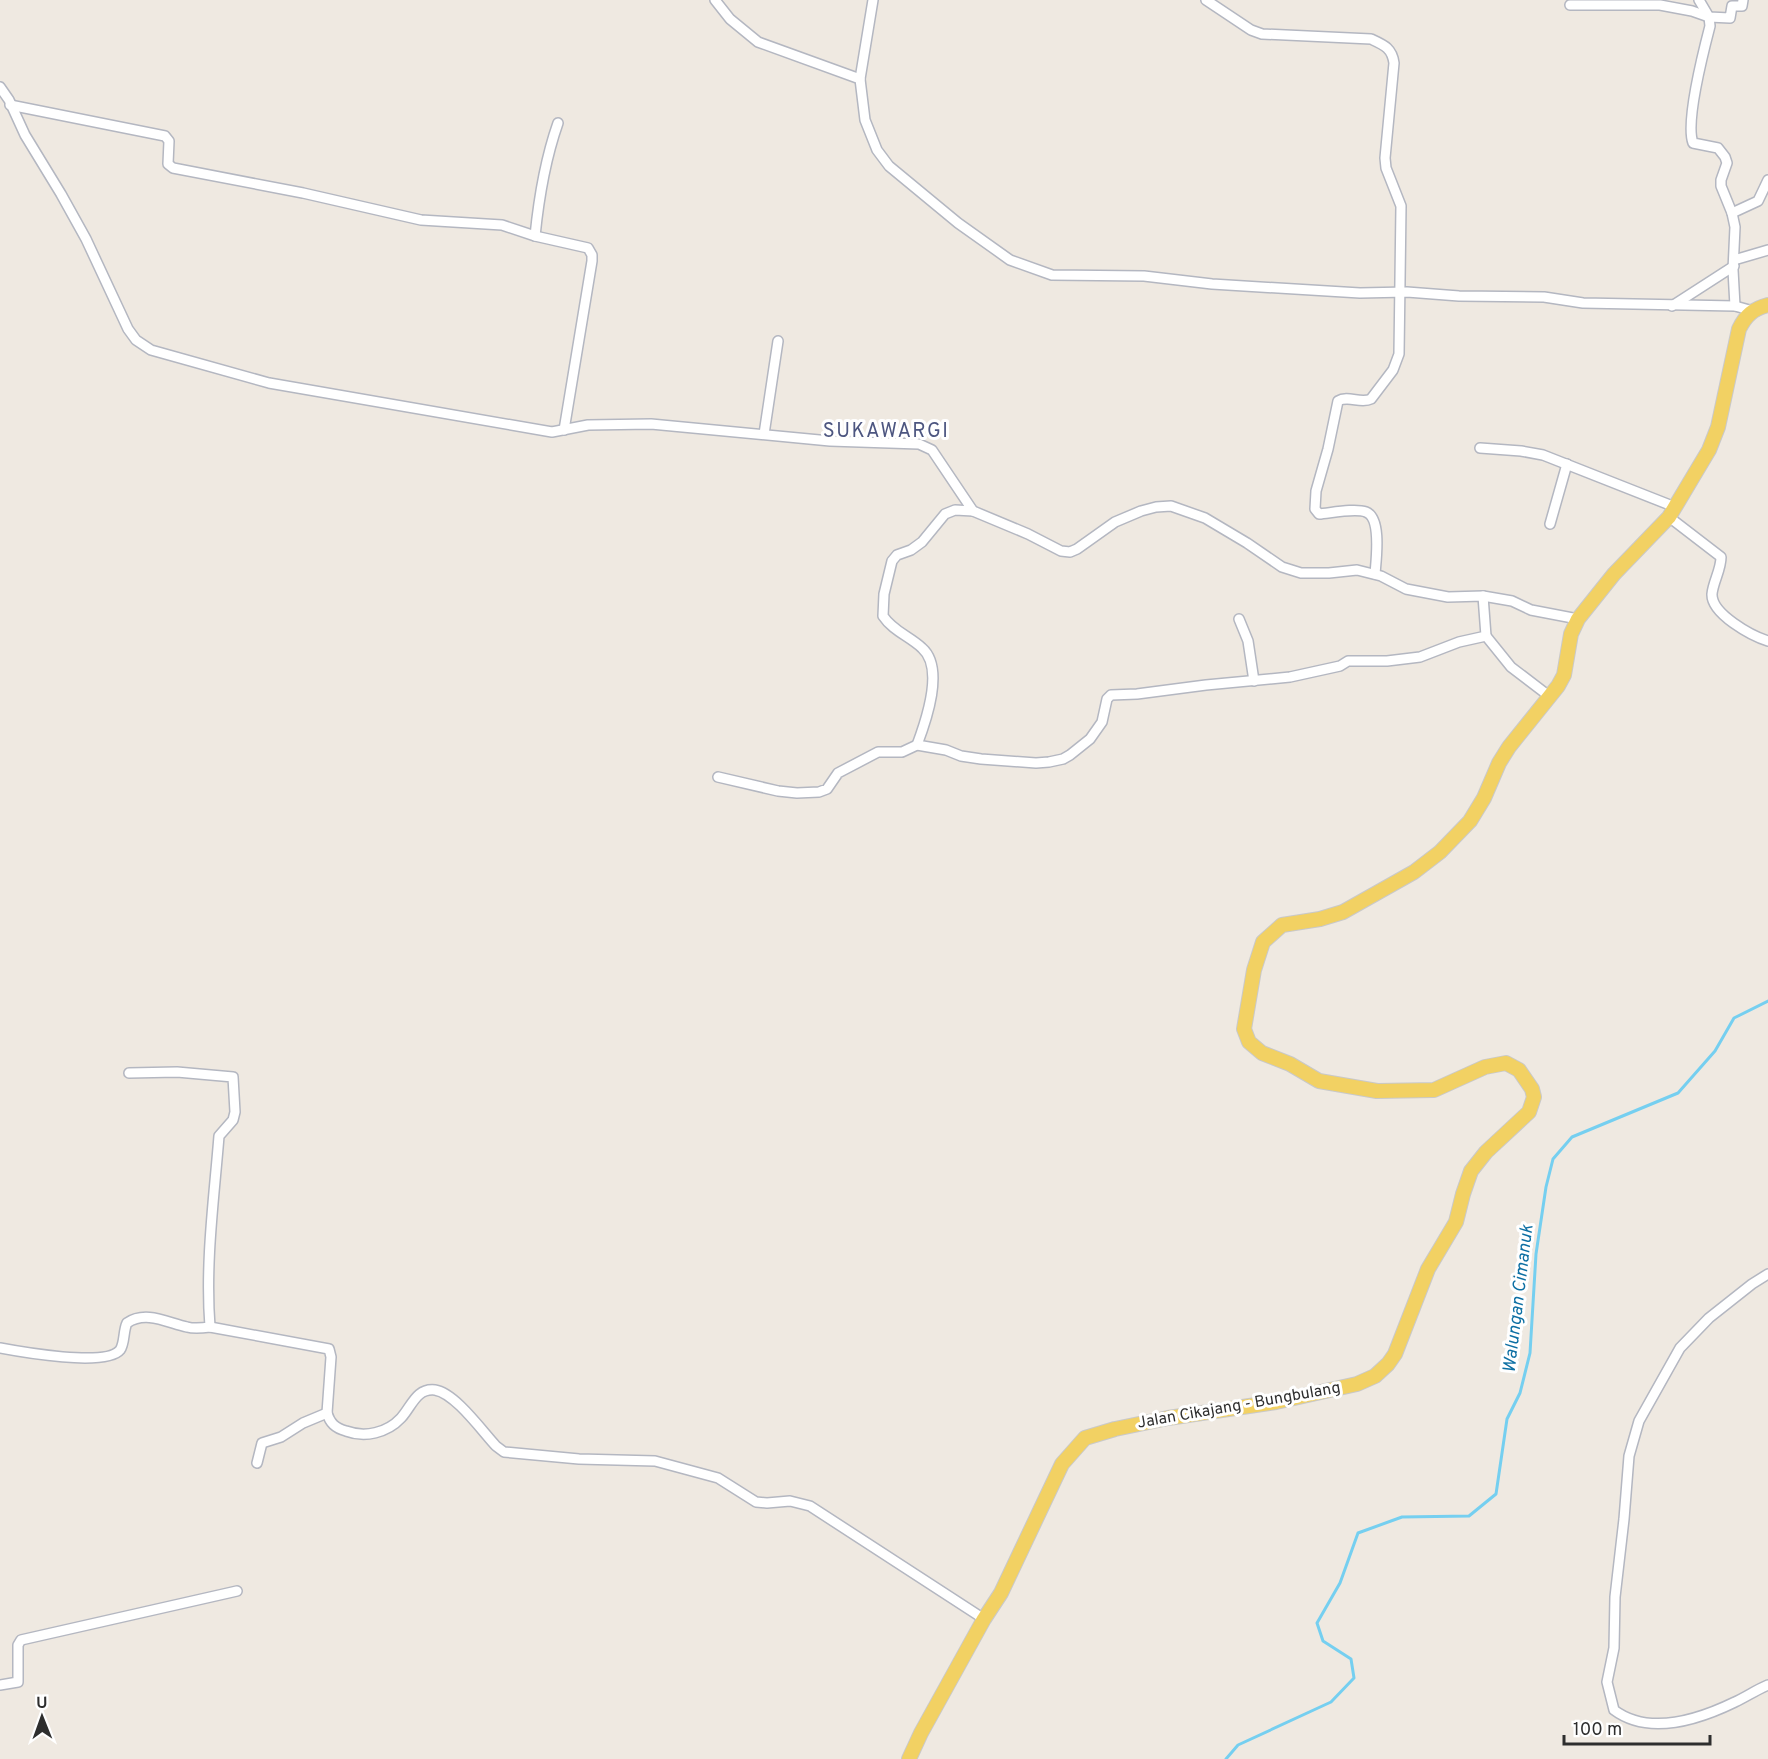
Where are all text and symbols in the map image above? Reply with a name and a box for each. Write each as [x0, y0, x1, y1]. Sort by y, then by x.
district label: SUKAWARGI [823, 419, 949, 445]
water label: Walungan Cimanuk [1499, 1223, 1540, 1374]
street label: Jalan Cikajang - Bungbulang [1136, 1378, 1342, 1434]
north arrow [12, 1687, 72, 1747]
text: U [36, 1694, 48, 1714]
scale bar [1564, 1708, 1710, 1746]
text: 100 m [1573, 1719, 1622, 1742]

